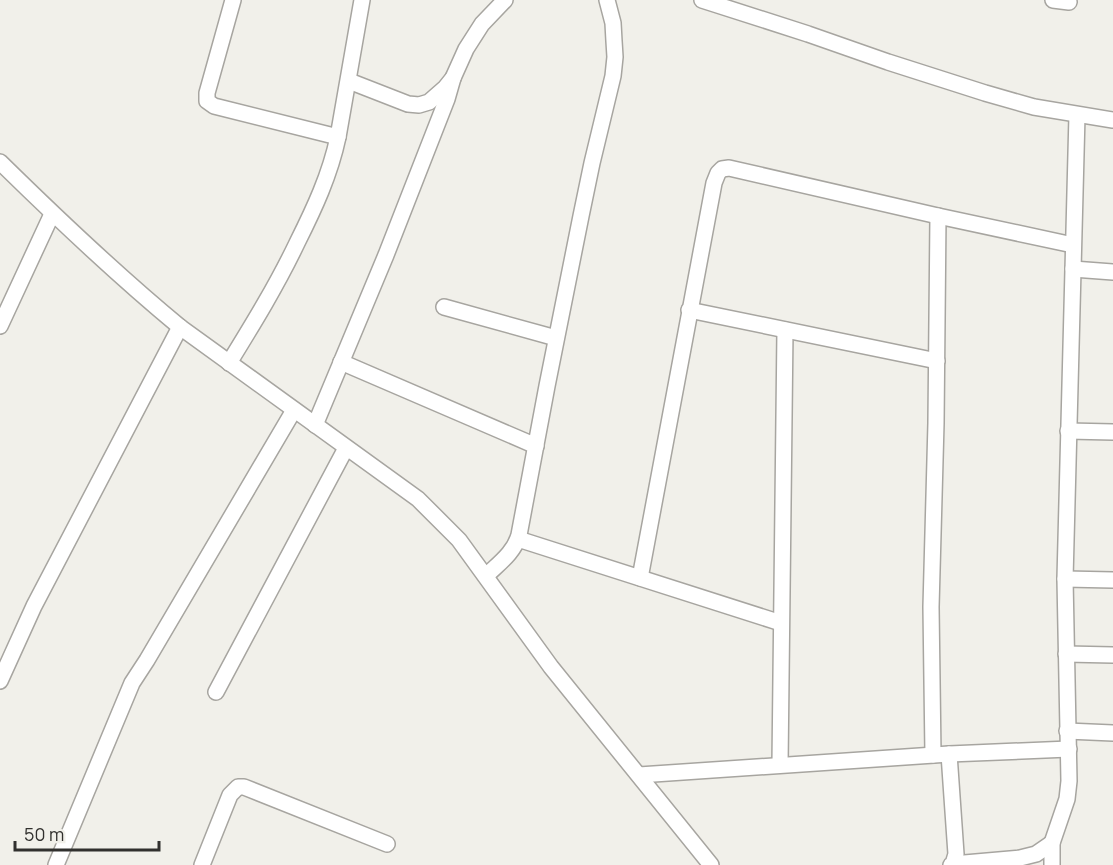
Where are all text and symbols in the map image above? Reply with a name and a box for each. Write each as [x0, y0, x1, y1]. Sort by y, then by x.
scale bar [15, 814, 159, 852]
text: 50 m [24, 822, 64, 846]

